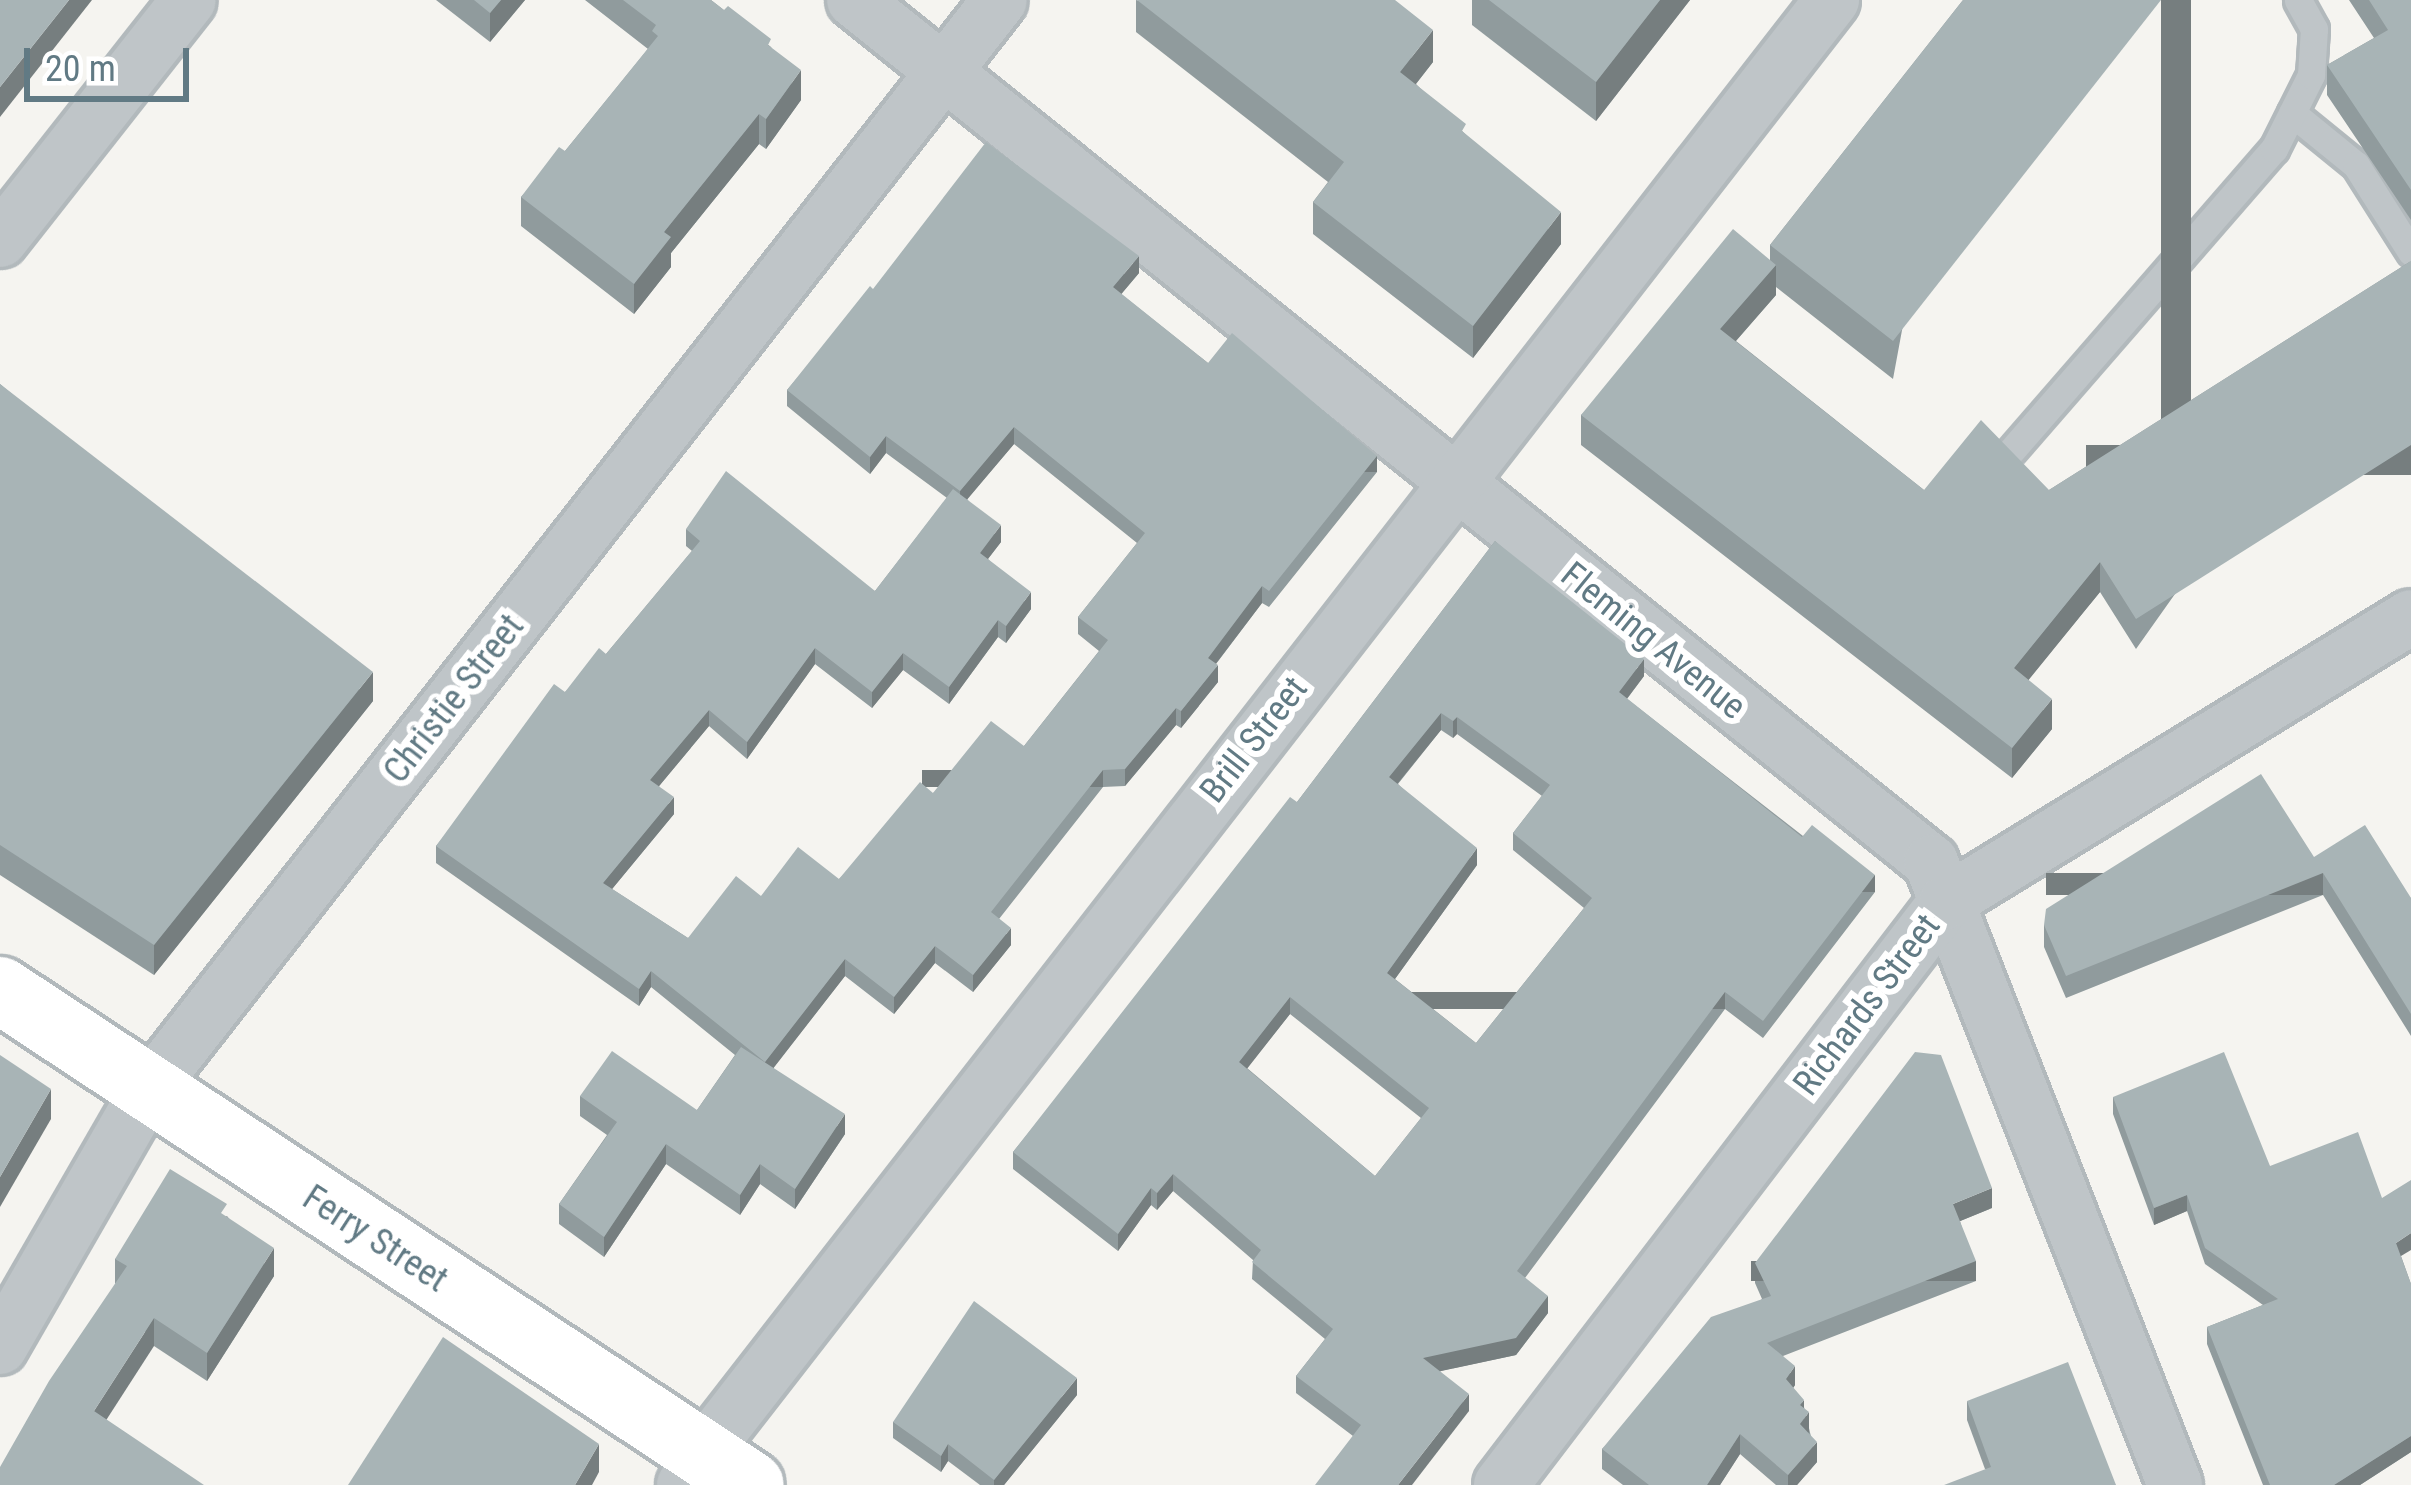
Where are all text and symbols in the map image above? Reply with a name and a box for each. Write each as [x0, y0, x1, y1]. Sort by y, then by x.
scale bar [30, 24, 195, 98]
text: 20 m [45, 48, 116, 90]
street label: Fleming Avenue [1552, 553, 1754, 729]
street label: Christie Street [375, 606, 533, 792]
street label: Brill Street [1191, 668, 1317, 812]
street label: Richards Street [1785, 906, 1949, 1104]
street label: Ferry Street [295, 1176, 455, 1302]

